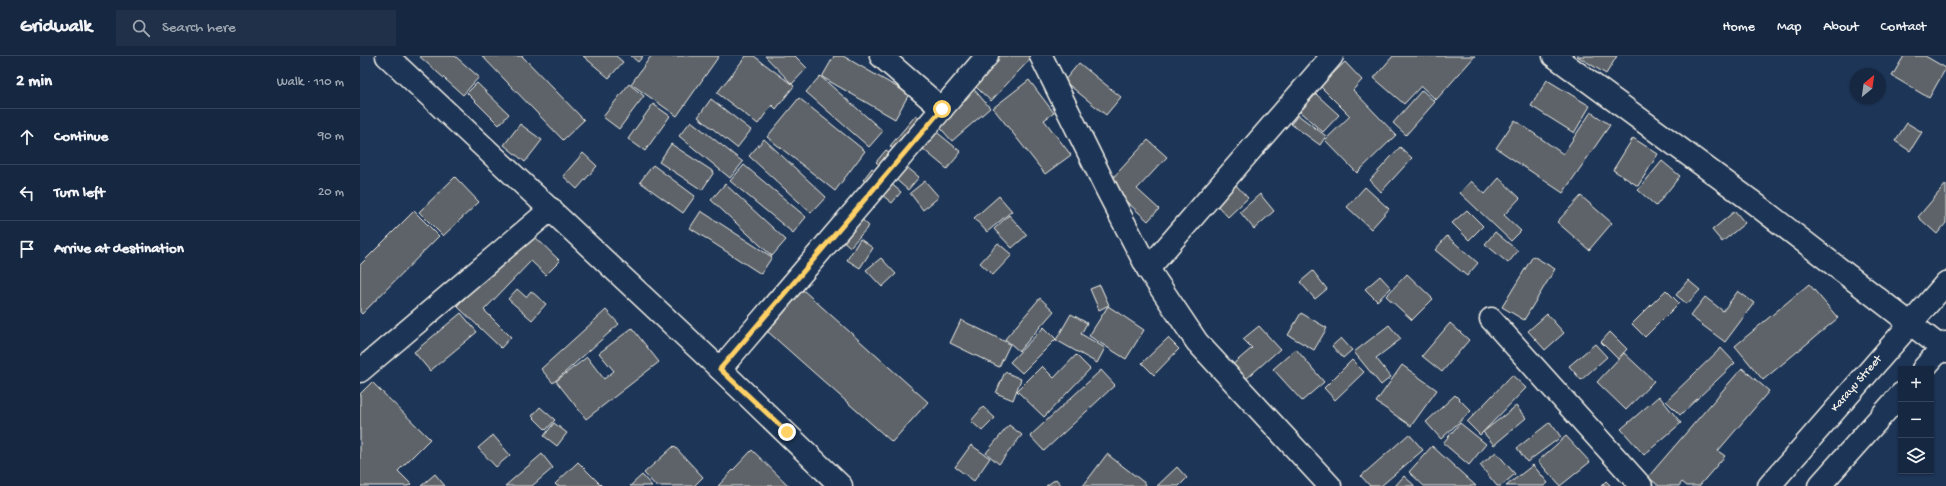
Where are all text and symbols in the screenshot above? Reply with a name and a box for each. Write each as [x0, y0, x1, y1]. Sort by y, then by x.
search box [116, 10, 396, 46]
text: Gridwalk [20, 16, 92, 39]
icon: search [130, 17, 152, 39]
text: Search here [162, 19, 236, 37]
text: Home [1723, 19, 1755, 36]
text: Map [1777, 19, 1801, 36]
text: About [1823, 19, 1859, 36]
text: Contact [1881, 19, 1926, 36]
north arrow [1850, 68, 1886, 104]
text: 2 min [16, 72, 52, 92]
text: Walk · 110 m [277, 75, 344, 90]
route start [933, 100, 951, 118]
icon: ahead [16, 126, 38, 148]
text: Continue [54, 128, 108, 146]
text: 90 m [318, 129, 344, 144]
icon: left [16, 182, 38, 204]
text: Turn left [54, 184, 105, 202]
text: 20 m [318, 185, 344, 200]
icon: arrive [16, 238, 38, 260]
text: Arrive at destination [54, 240, 184, 258]
street label: Karayu Street [1829, 352, 1886, 415]
map controls [1898, 366, 1934, 474]
button: + [1898, 366, 1934, 402]
button: − [1898, 402, 1934, 438]
route end [778, 423, 796, 441]
button: layers [1898, 438, 1934, 474]

